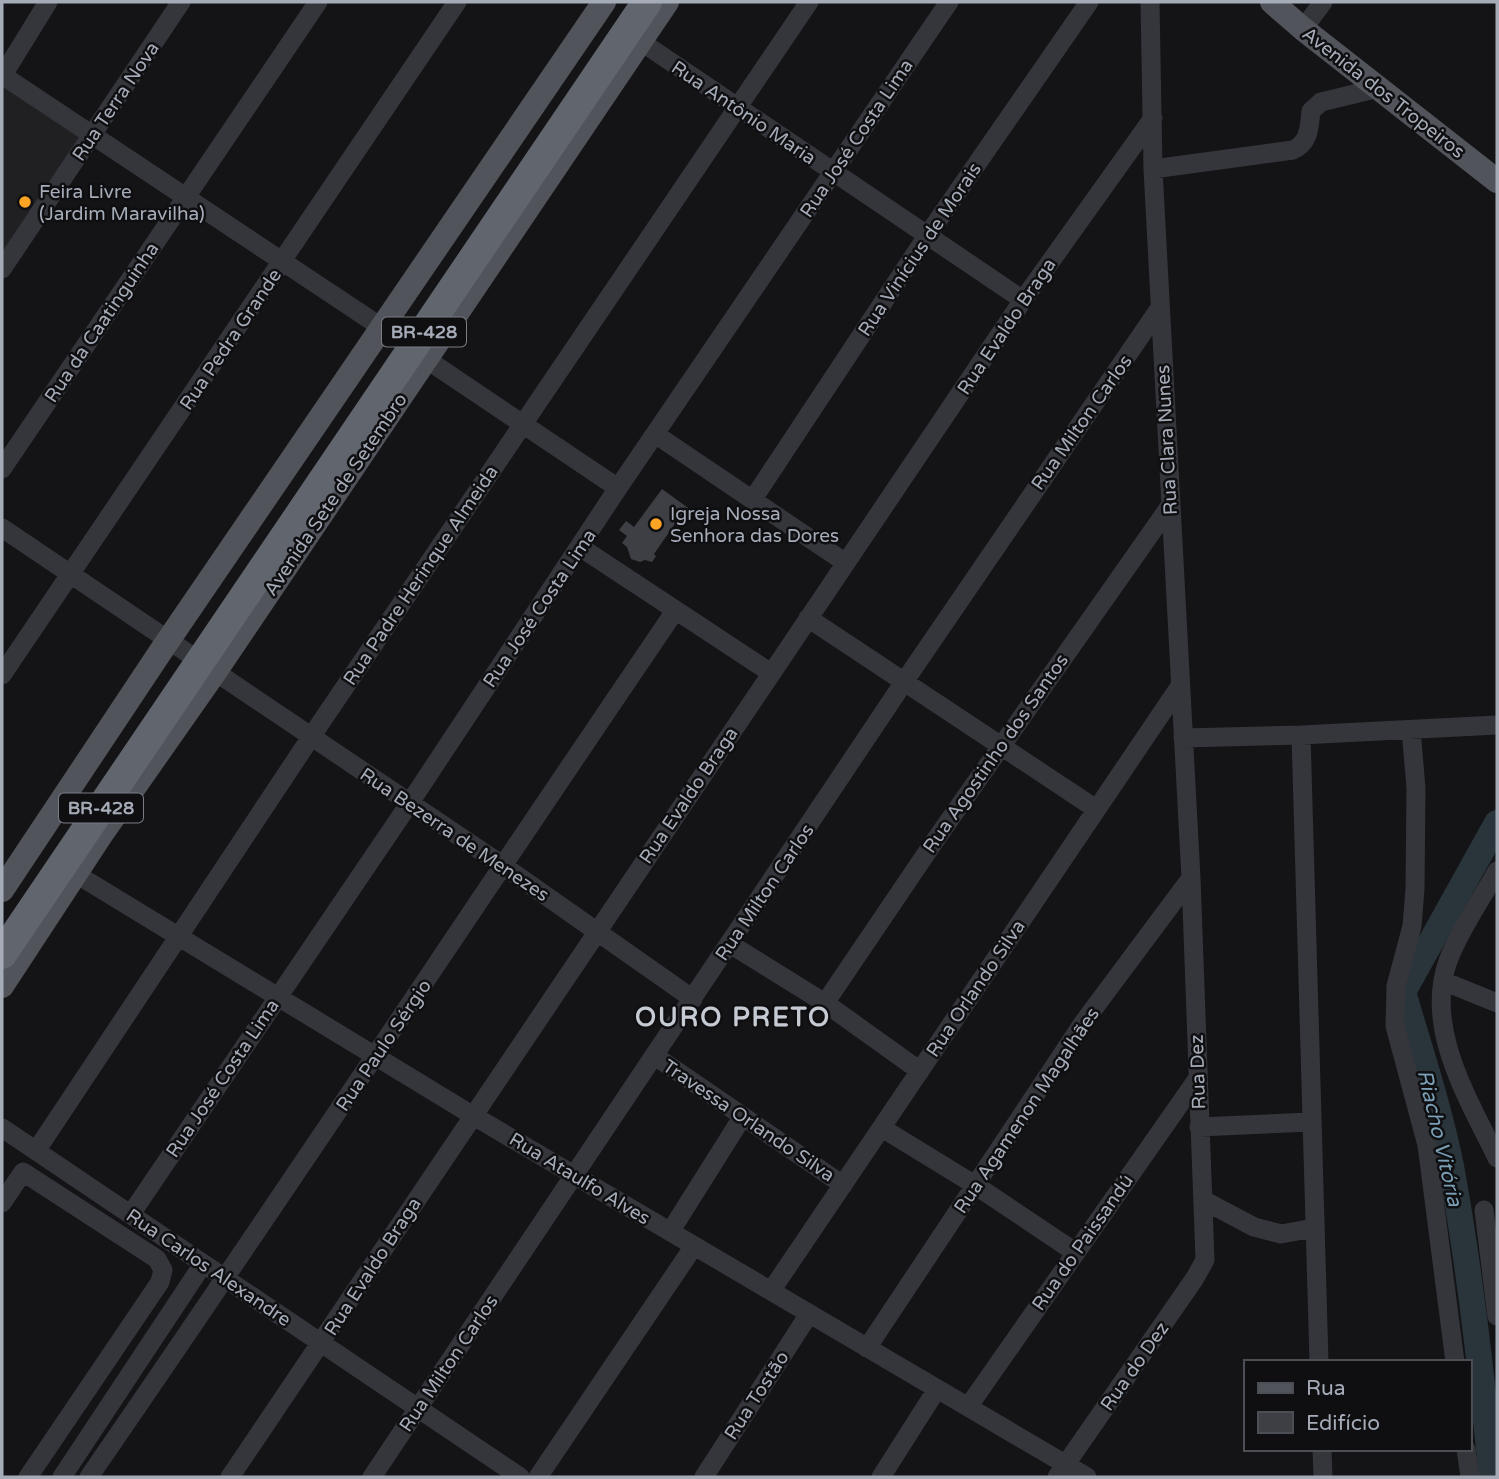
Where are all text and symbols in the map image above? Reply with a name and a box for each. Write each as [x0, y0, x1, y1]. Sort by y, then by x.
street label: Avenida dos Tropeiros [1298, 23, 1469, 163]
street label: Rua Terra Nova [68, 38, 164, 165]
street label: Rua José Costa Lima [796, 55, 918, 222]
street label: Rua Antônio Maria [667, 56, 820, 169]
street label: Rua Vinícius de Morais [854, 159, 986, 340]
place label: Feira Livre (Jardim Maravilha) [39, 181, 205, 225]
marker: Feira Livre (Jardim Maravilha) [17, 194, 33, 210]
street label: Rua da Caatinguinha [40, 238, 164, 407]
street label: Rua Evaldo Braga [953, 254, 1061, 399]
street label: Rua Pedra Grande [175, 265, 286, 414]
road number: BR-428 [382, 318, 466, 346]
street label: Rua Milton Carlos [1027, 351, 1137, 494]
street label: Rua Clara Nunes [1152, 364, 1182, 516]
street label: Avenida Sete de Setembro [260, 389, 412, 600]
street label: Rua Padre Herinque Almeida [339, 461, 503, 690]
place label: Igreja Nossa Senhora das Dores [670, 503, 839, 547]
marker: Igreja Nossa Senhora das Dores [648, 516, 664, 532]
street label: Rua José Costa Lima [479, 525, 601, 692]
street label: Rua Agostinho dos Santos [919, 650, 1073, 857]
street label: Rua Evaldo Braga [635, 723, 743, 868]
street label: Rua Bezerra de Menezes [356, 763, 553, 906]
road number: BR-428 [59, 794, 143, 822]
street label: Rua Milton Carlos [711, 820, 819, 965]
street label: Rua Orlando Silva [922, 916, 1030, 1061]
street label: Rua Paulo Sérgio [332, 976, 436, 1116]
street label: Rua José Costa Lima [162, 995, 284, 1162]
district label: OURO PRETO [635, 1002, 831, 1033]
street label: Rua Agamenon Magalhães [950, 1003, 1104, 1218]
street label: Rua Dez [1186, 1034, 1210, 1110]
street label: Travessa Orlando Silva [658, 1055, 838, 1187]
water label: Riacho Vitória [1412, 1067, 1468, 1210]
street label: Rua Ataulfo Alves [505, 1128, 654, 1230]
street label: Rua do Paissandú [1028, 1170, 1138, 1315]
street label: Rua Evaldo Braga [320, 1193, 426, 1340]
street label: Rua Carlos Alexandre [122, 1204, 295, 1331]
street label: Rua Milton Carlos [395, 1291, 503, 1436]
street label: Rua do Dez [1096, 1318, 1173, 1415]
street label: Rua Tostão [720, 1347, 794, 1444]
legend [1244, 1360, 1471, 1451]
text: Rua [1306, 1376, 1346, 1401]
text: Edifício [1306, 1411, 1380, 1436]

